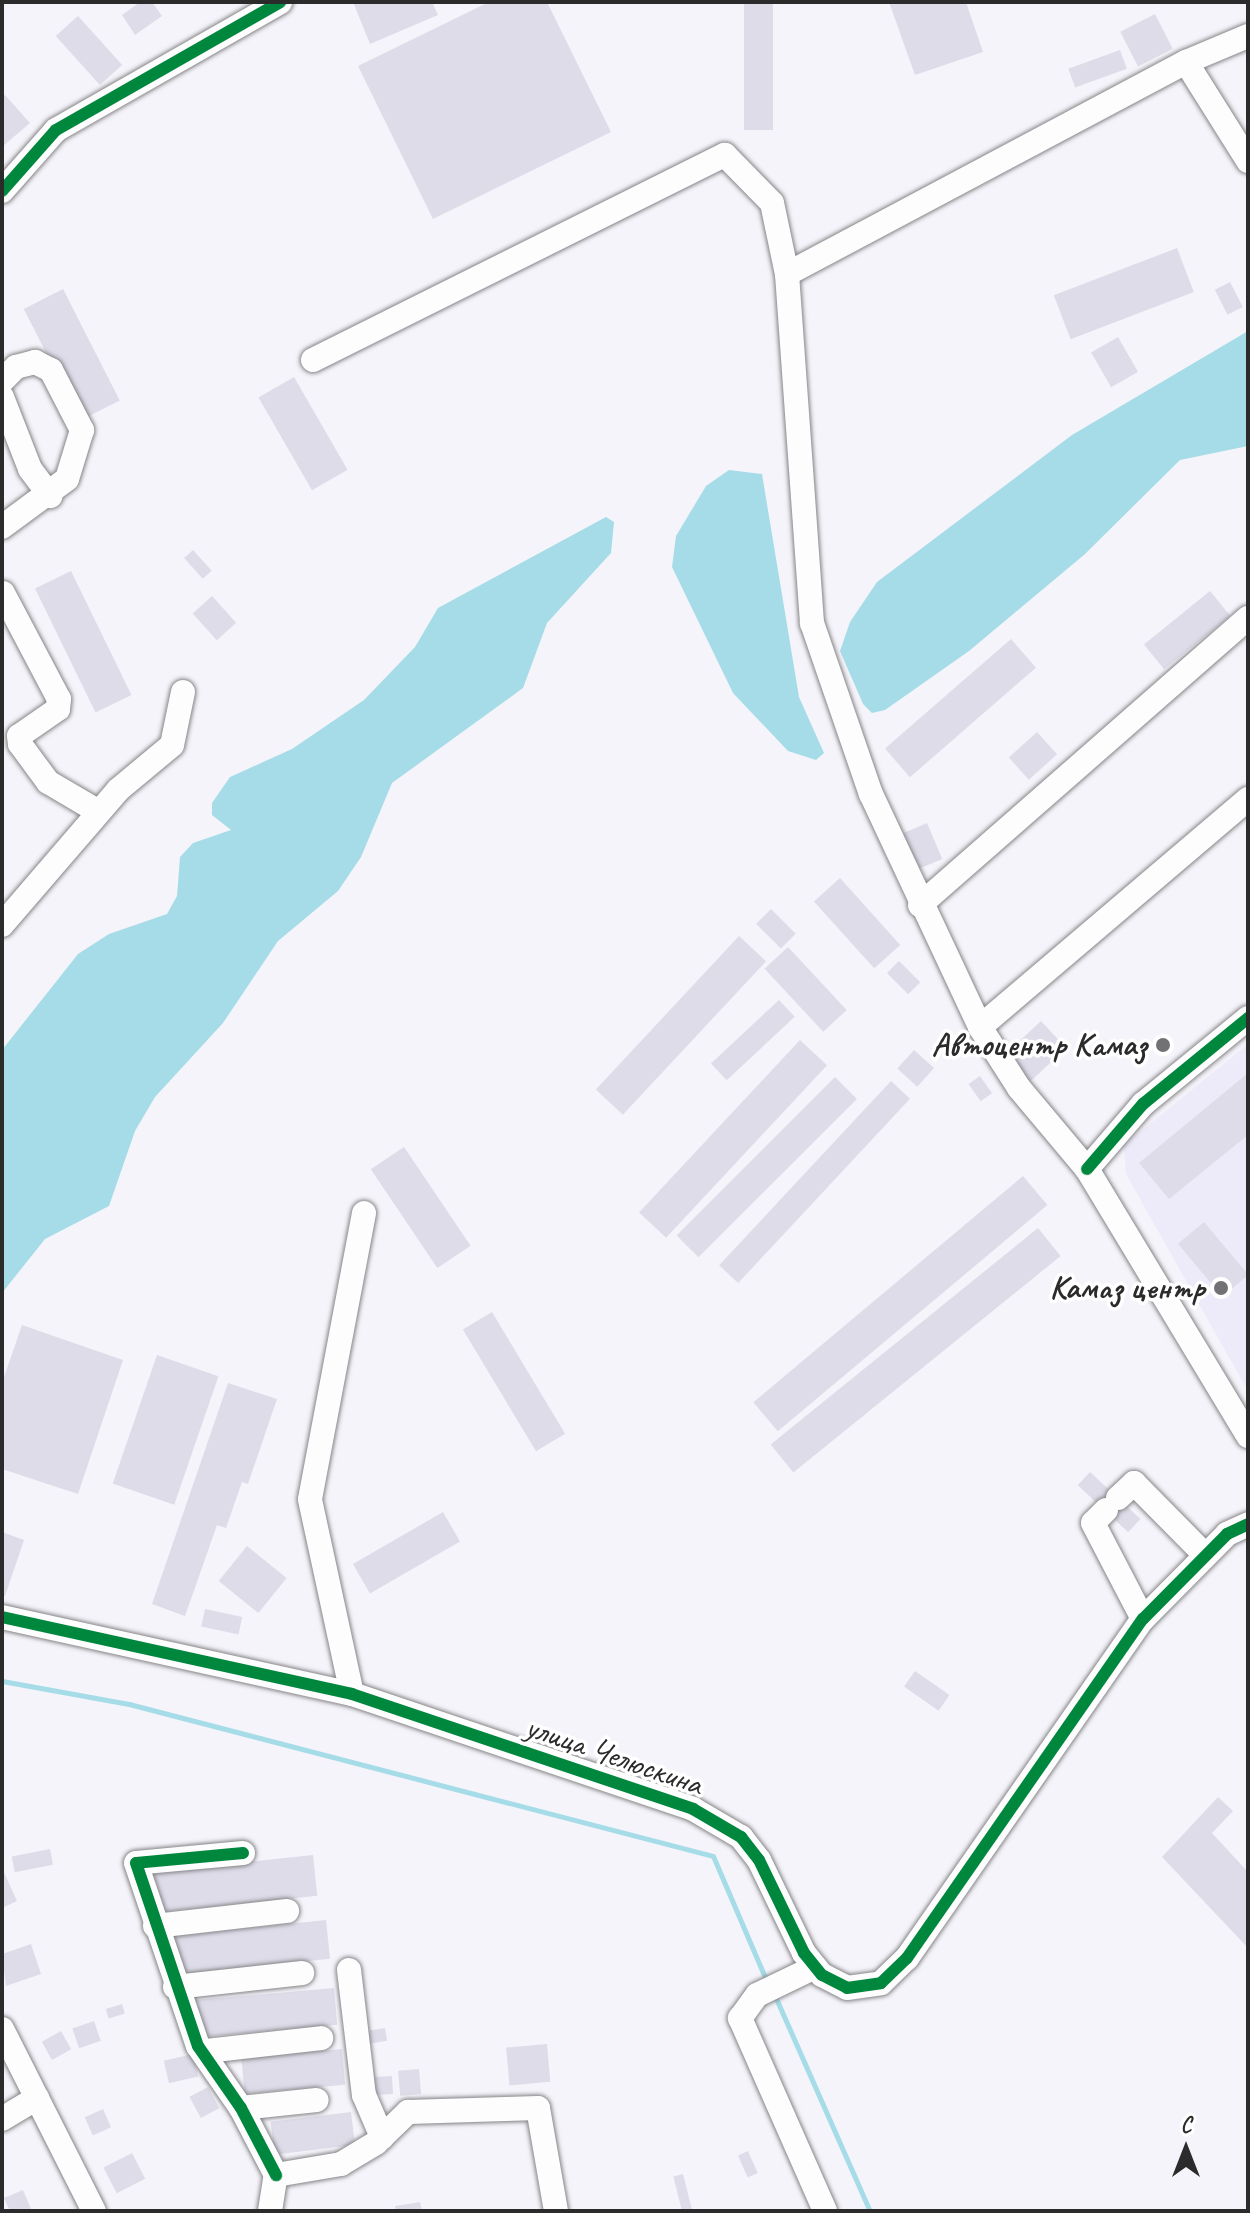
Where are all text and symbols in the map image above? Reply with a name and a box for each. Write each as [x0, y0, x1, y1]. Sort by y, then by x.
place label: Автоцентр Камаз [932, 1026, 1147, 1064]
marker: Автоцентр Камаз [1154, 1036, 1172, 1054]
place label: Камаз центр [1055, 1269, 1205, 1307]
marker: Камаз центр [1212, 1279, 1230, 1297]
street label: улица Челюскина [520, 1708, 708, 1804]
north arrow [1146, 2109, 1226, 2189]
text: С [1181, 2111, 1191, 2139]

